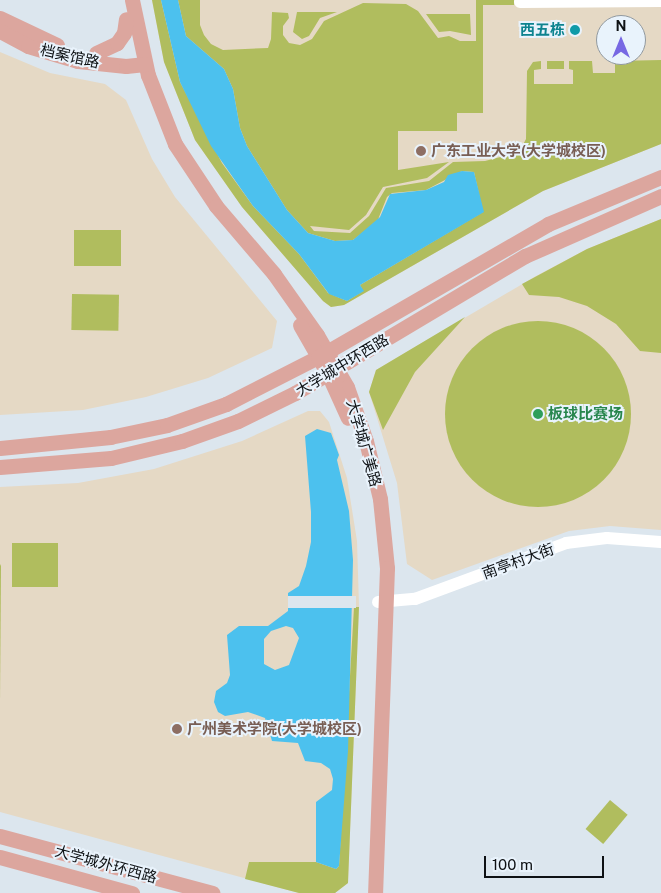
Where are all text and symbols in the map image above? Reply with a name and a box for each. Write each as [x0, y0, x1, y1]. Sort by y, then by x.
north arrow [596, 15, 646, 65]
text: N [616, 18, 626, 34]
place label: 西五栋 [520, 21, 565, 39]
marker: 西五栋 [569, 24, 581, 36]
street label: 档案馆路 [39, 40, 101, 72]
place label: 广东工业大学(大学城校区) [431, 142, 606, 160]
marker: 广东工业大学(大学城校区) [415, 145, 427, 157]
street label: 大学城中环西路 [292, 330, 392, 400]
street label: 大学城广美路 [343, 397, 385, 489]
place label: 板球比赛场 [548, 405, 623, 423]
marker: 板球比赛场 [532, 408, 544, 420]
street label: 南亭村大街 [480, 540, 556, 582]
place label: 广州美术学院(大学城校区) [187, 720, 362, 738]
marker: 广州美术学院(大学城校区) [171, 723, 183, 735]
street label: 大学城外环西路 [53, 842, 159, 886]
scale bar [486, 846, 606, 878]
text: 100 m [492, 856, 533, 873]

